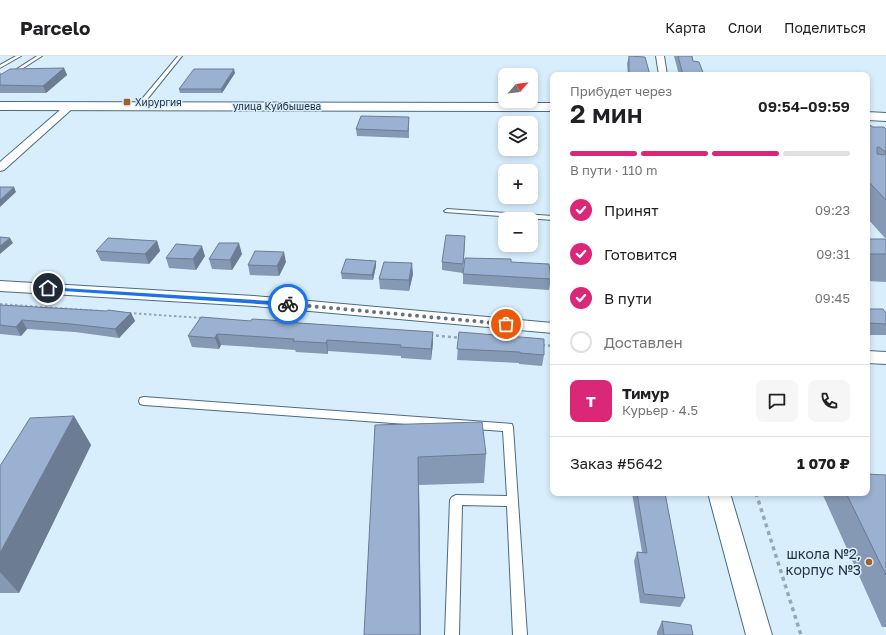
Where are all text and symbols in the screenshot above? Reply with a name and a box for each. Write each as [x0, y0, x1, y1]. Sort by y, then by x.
text: Parcelo [20, 16, 90, 39]
text: Карта [665, 19, 706, 36]
text: Слои [728, 19, 762, 36]
text: Поделиться [784, 19, 866, 36]
north arrow [498, 68, 538, 108]
map controls [498, 68, 538, 252]
text: Прибудет через [570, 83, 672, 99]
place label: Хирургия [135, 96, 182, 108]
marker: Хирургия [122, 97, 132, 107]
text: 09:54–09:59 [758, 97, 850, 115]
text: 2 мин [570, 98, 643, 129]
street label: улица Куйбышева [233, 100, 321, 112]
button: layers [498, 116, 538, 156]
text: В пути · 110 m [570, 162, 657, 178]
button: + [498, 164, 538, 204]
icon: check [570, 199, 592, 221]
text: Принят [604, 201, 659, 219]
text: 09:23 [815, 202, 850, 218]
button: − [498, 212, 538, 252]
icon: check [570, 243, 592, 265]
text: Готовится [604, 245, 677, 263]
text: 09:31 [816, 246, 850, 262]
pin [31, 271, 65, 305]
icon: home [37, 277, 59, 299]
courier [268, 284, 308, 324]
icon: check [570, 287, 592, 309]
text: В пути [604, 289, 652, 307]
text: 09:45 [815, 290, 850, 306]
icon: bike [277, 293, 299, 315]
pin [489, 307, 523, 341]
icon: bag [495, 313, 517, 335]
text: Доставлен [604, 333, 683, 351]
button: chat [756, 380, 798, 422]
button: phone [808, 380, 850, 422]
text: Тимур [622, 384, 669, 402]
text: Т [586, 392, 596, 410]
text: Курьер · 4.5 [622, 402, 698, 418]
text: Заказ #5642 [570, 454, 662, 472]
text: 1 070 ₽ [797, 454, 850, 472]
place label: школа №2, корпус №3 [786, 545, 861, 578]
marker: школа №2, корпус №3 [864, 557, 874, 567]

